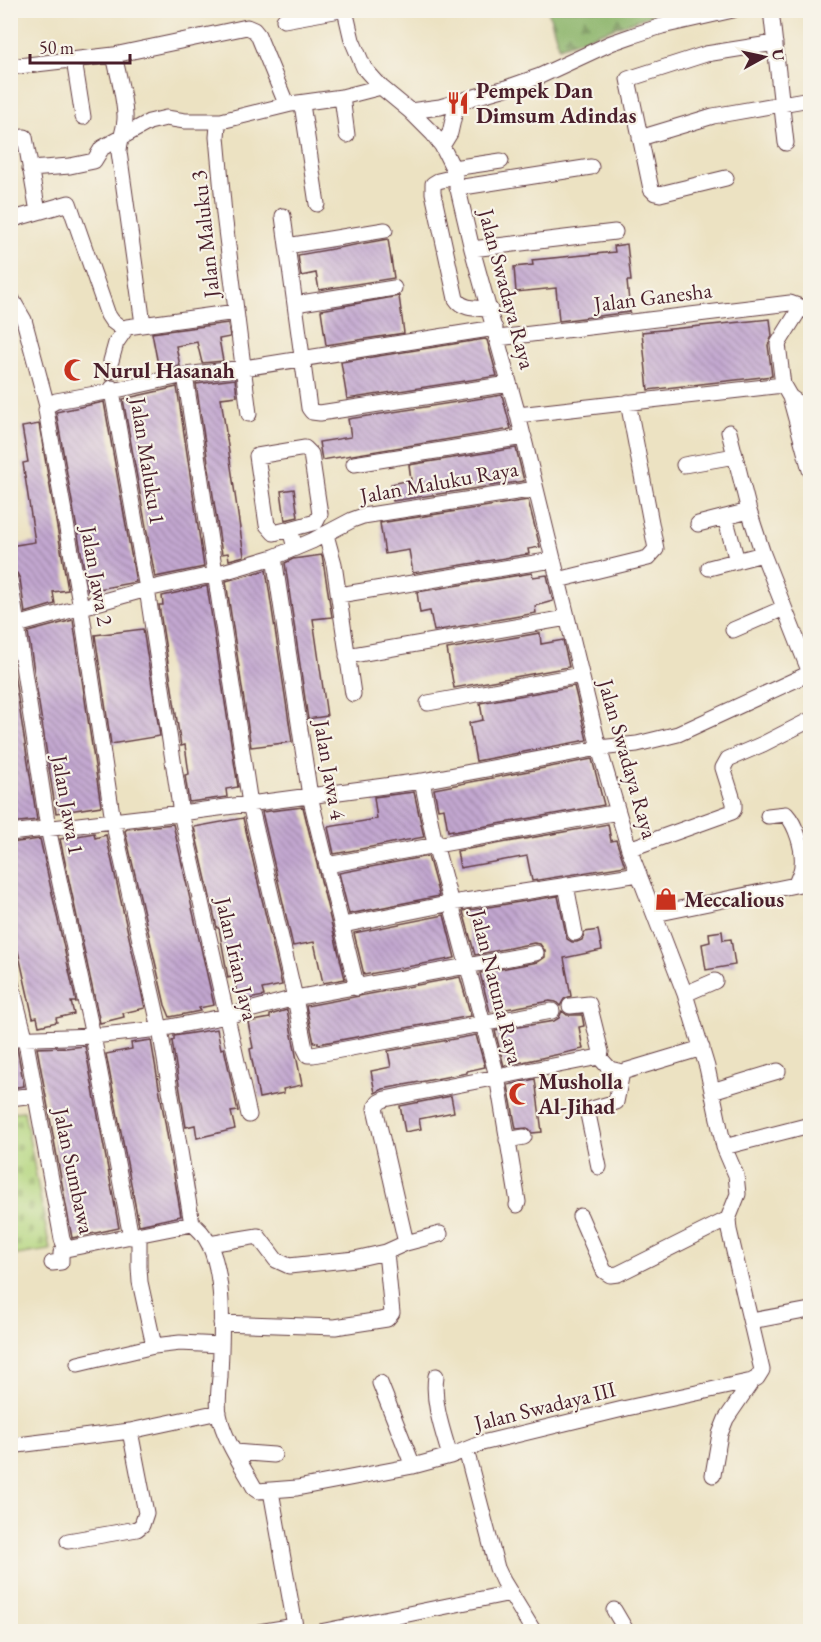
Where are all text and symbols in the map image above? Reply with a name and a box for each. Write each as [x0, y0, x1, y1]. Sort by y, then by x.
scale bar [30, 27, 130, 65]
north arrow [734, 27, 794, 87]
text: 50 m [39, 36, 74, 59]
text: U [767, 48, 790, 62]
place label: Pempek Dan Dimsum Adindas [476, 76, 636, 130]
restaurant icon: Pempek Dan Dimsum Adindas [445, 90, 471, 116]
street label: Jalan Maluku 3 [184, 169, 226, 301]
street label: Jalan Swadaya Raya [471, 204, 542, 372]
street label: Jalan Ganesha [590, 275, 714, 319]
place label: Nurul Hasanah [93, 356, 235, 385]
mosque icon: Nurul Hasanah [62, 357, 88, 383]
street label: Jalan Maluku 1 [123, 393, 172, 527]
street label: Jalan Maluku Raya [356, 454, 521, 511]
street label: Jalan Jawa 2 [74, 522, 120, 628]
street label: Jalan Swadaya Raya [591, 674, 665, 842]
street label: Jalan Jawa 4 [307, 716, 353, 822]
street label: Jalan Jawa 1 [45, 751, 91, 857]
place label: Meccalious [684, 885, 784, 914]
shop icon: Meccalious [653, 886, 679, 912]
street label: Jalan Irian Jaya [208, 893, 265, 1024]
street label: Jalan Natuna Raya [463, 905, 530, 1067]
place label: Musholla Al-Jihad [537, 1067, 623, 1121]
mosque icon: Musholla Al-Jihad [507, 1081, 533, 1107]
street label: Jalan Sumbawa [46, 1103, 102, 1237]
street label: Jalan Swadaya III [469, 1374, 619, 1438]

